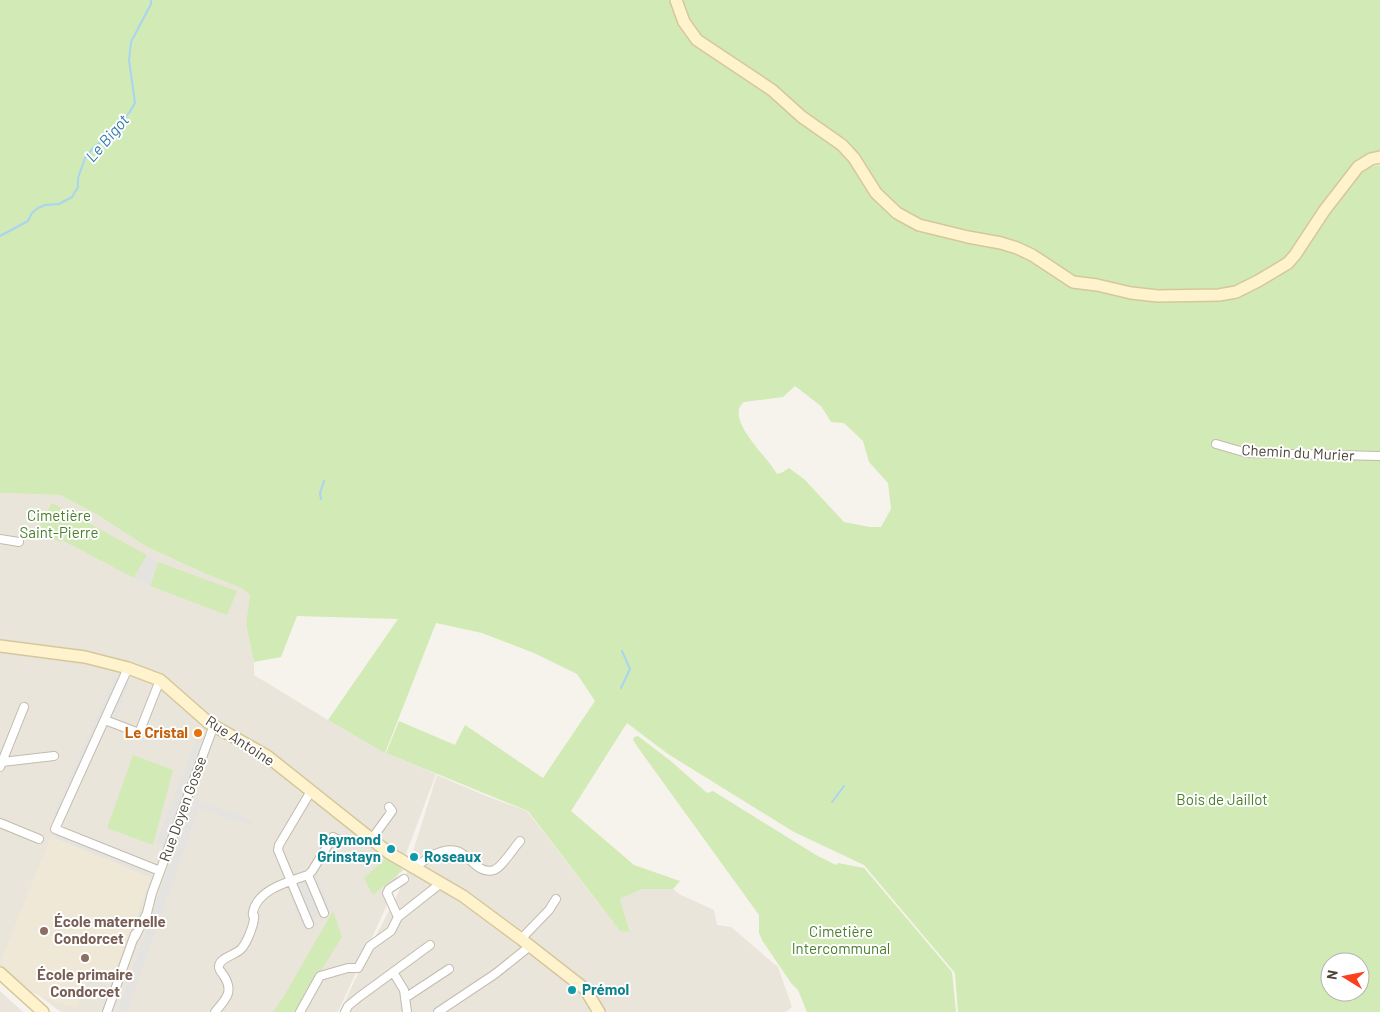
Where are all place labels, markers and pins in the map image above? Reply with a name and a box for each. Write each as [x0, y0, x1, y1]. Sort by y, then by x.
place label: Le Cristal [125, 723, 188, 741]
marker: Le Cristal [192, 727, 204, 739]
place label: Raymond Grinstayn [317, 830, 381, 865]
marker: Raymond Grinstayn [385, 843, 397, 855]
place label: Roseaux [424, 847, 481, 865]
marker: Roseaux [408, 851, 420, 863]
place label: École maternelle Condorcet [54, 912, 166, 947]
marker: École maternelle Condorcet [38, 925, 50, 937]
marker: École primaire Condorcet [79, 952, 91, 964]
place label: École primaire Condorcet [37, 965, 133, 1000]
place label: Prémol [582, 980, 629, 998]
marker: Prémol [566, 984, 578, 996]

